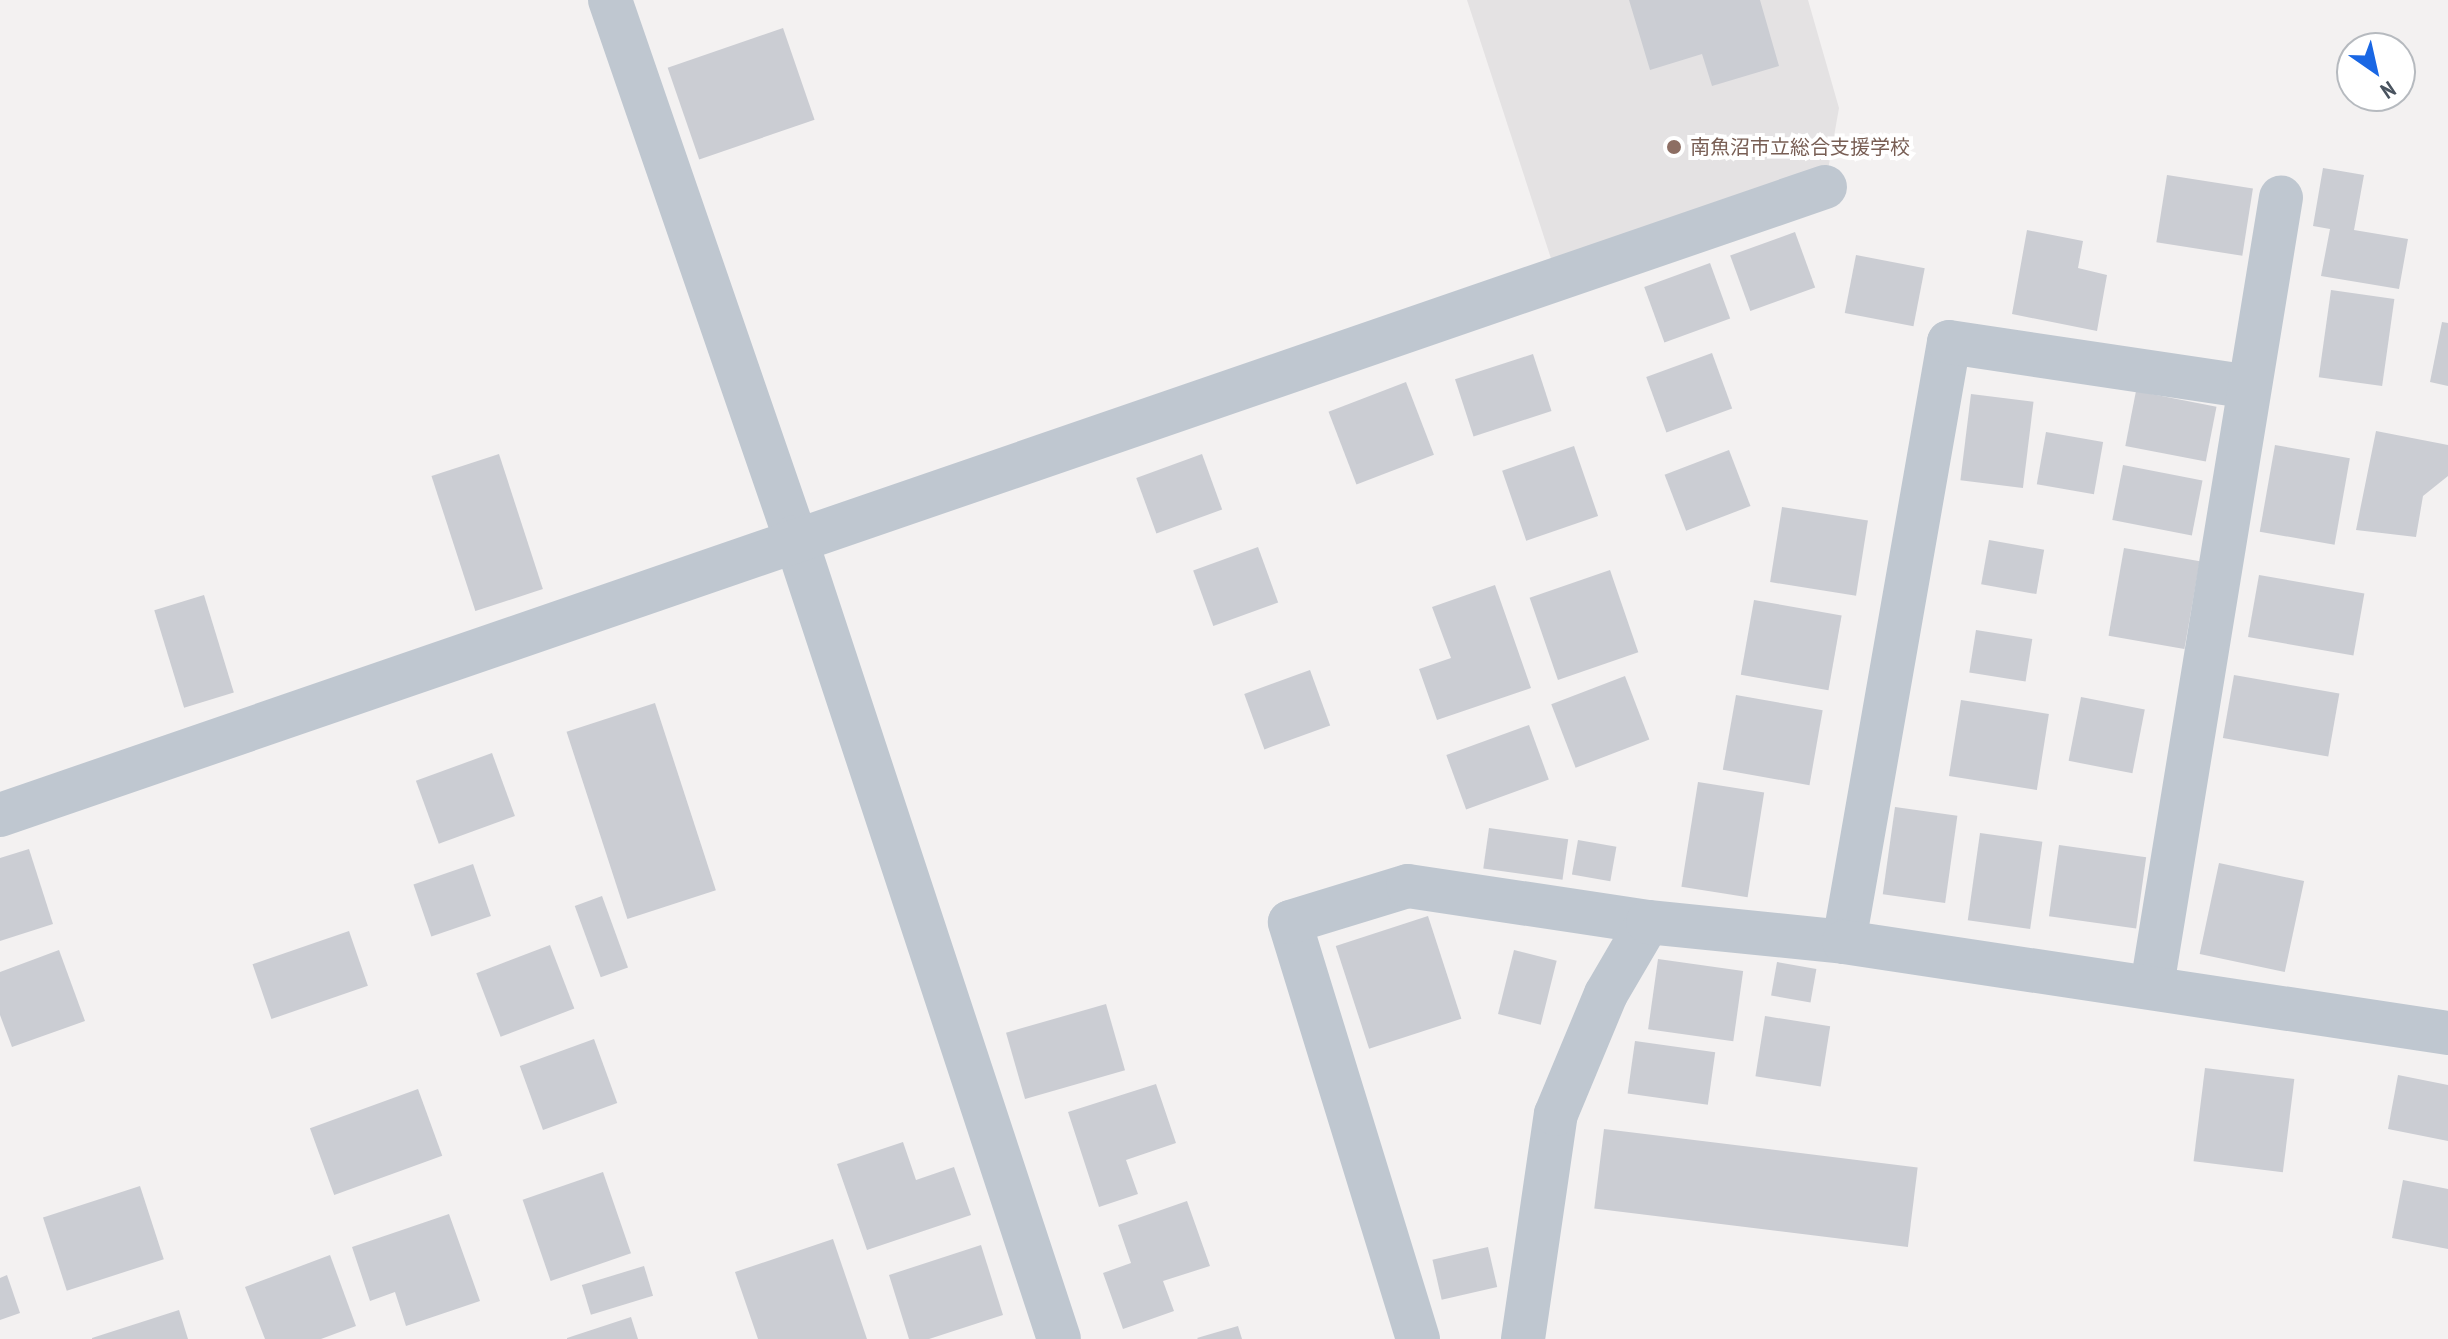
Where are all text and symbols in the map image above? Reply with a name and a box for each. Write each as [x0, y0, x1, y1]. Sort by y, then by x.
north arrow [2336, 32, 2416, 112]
text: N [2376, 75, 2401, 105]
place label: 南魚沼市立総合支援学校 [1690, 135, 1910, 159]
marker: 南魚沼市立総合支援学校 [1665, 138, 1683, 156]

